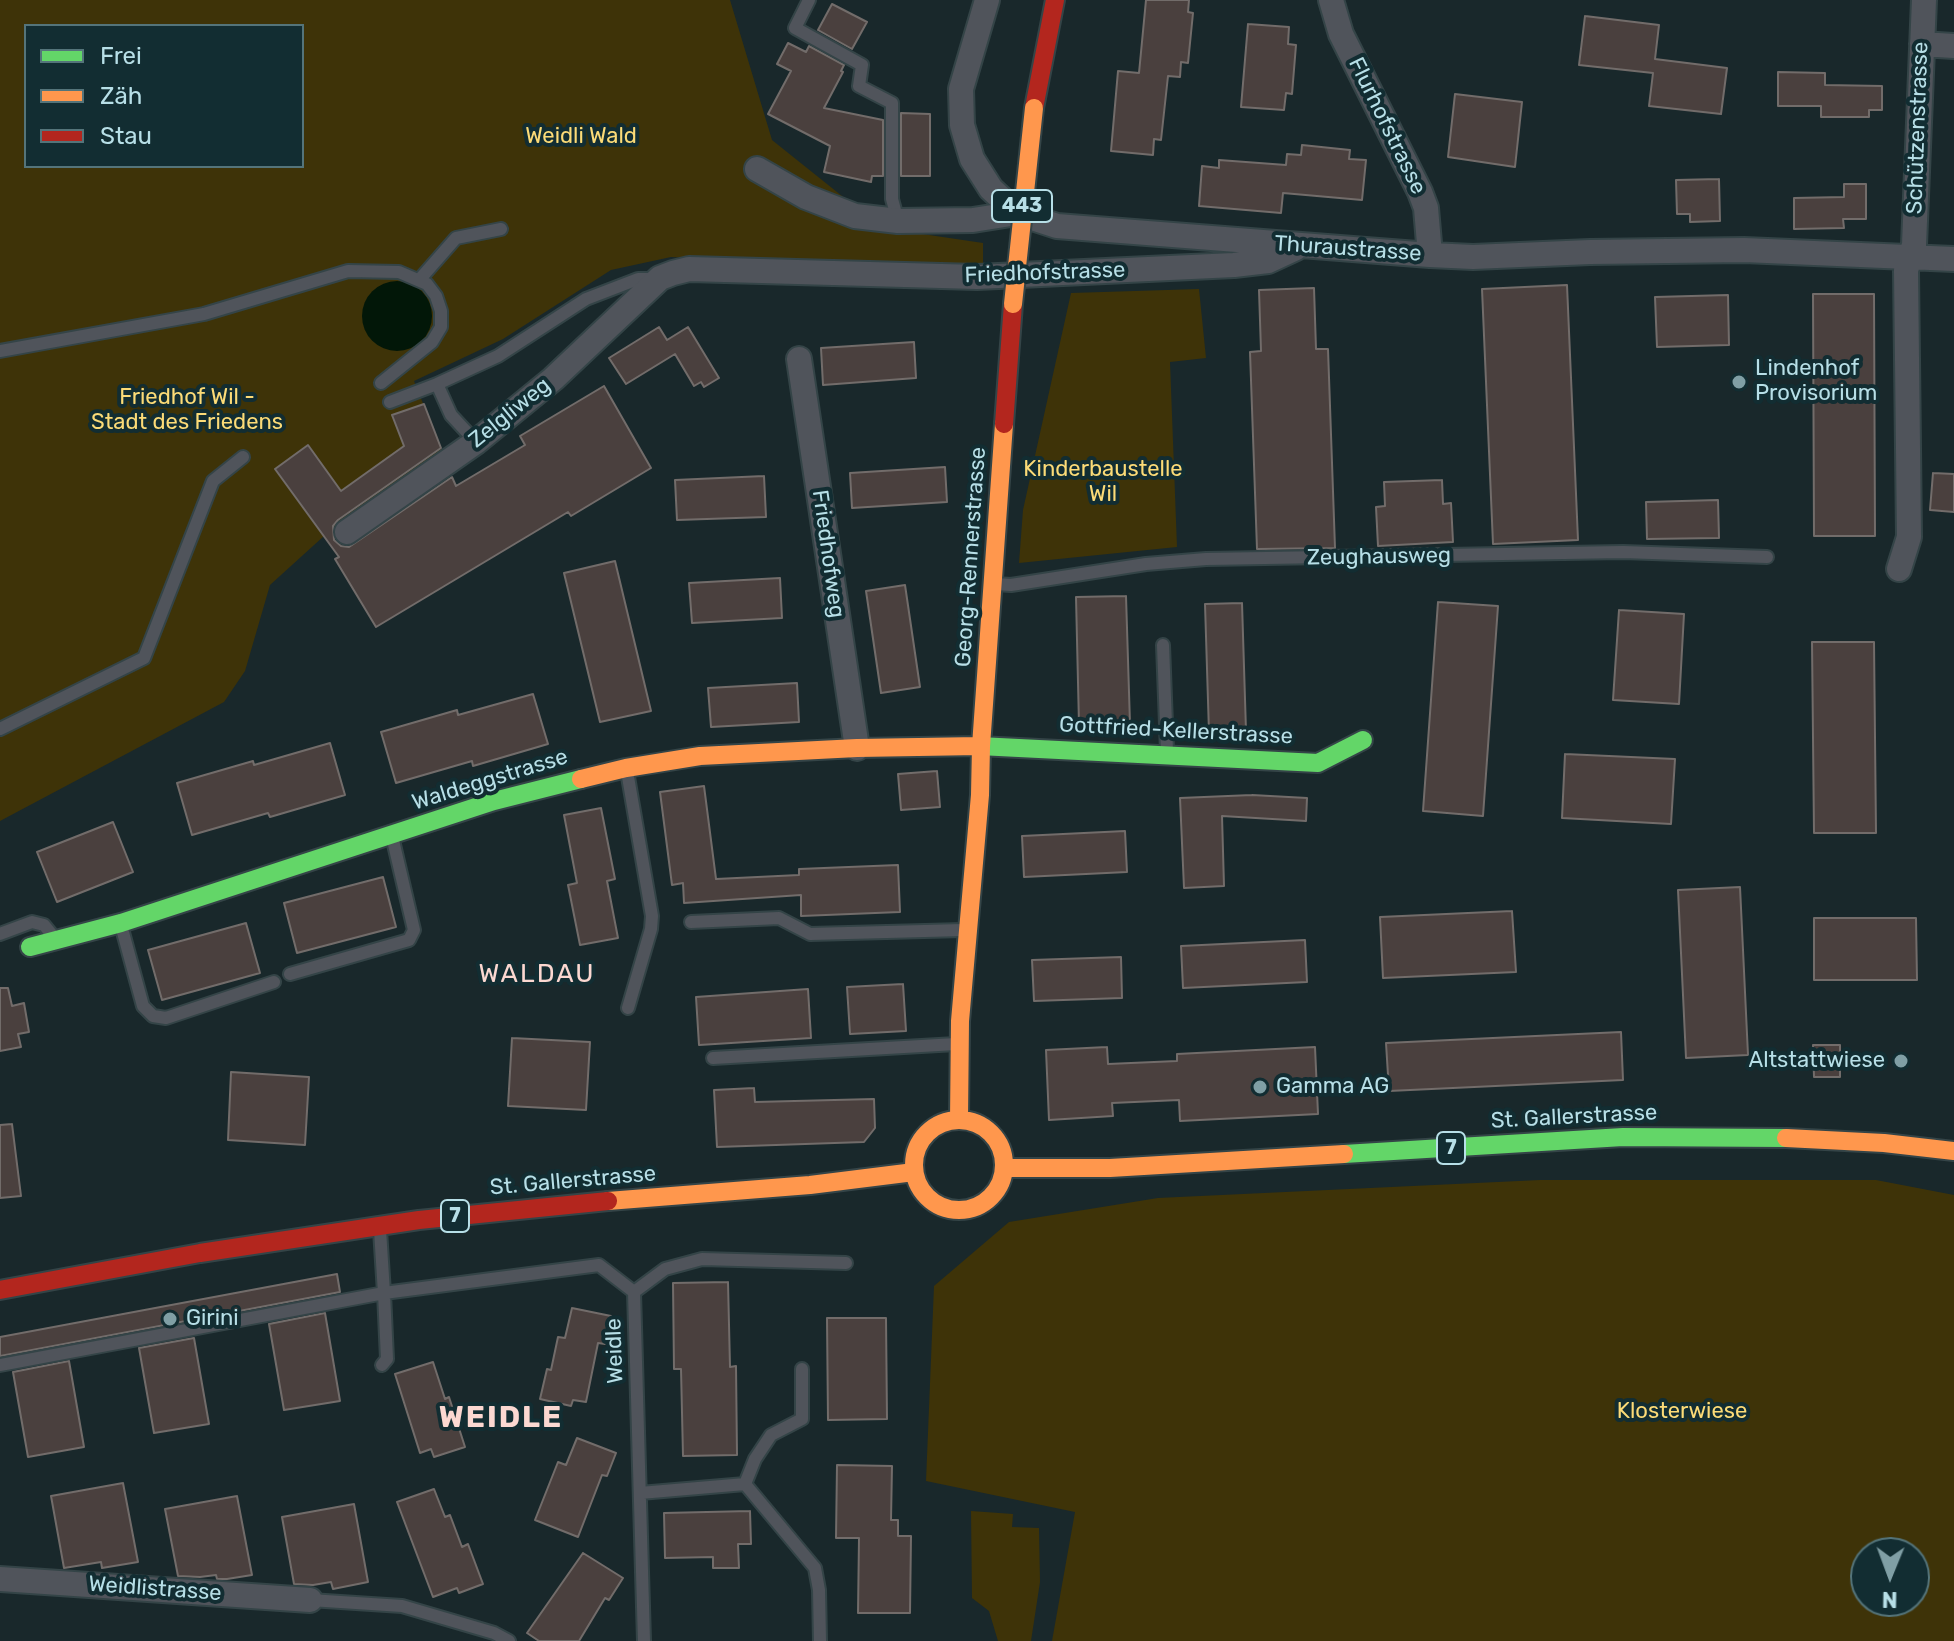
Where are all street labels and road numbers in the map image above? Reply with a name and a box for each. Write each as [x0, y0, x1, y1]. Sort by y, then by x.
street label: Schützenstrasse [1902, 41, 1934, 215]
street label: Flurhofstrasse [1342, 53, 1432, 199]
road number: 443 [992, 190, 1052, 222]
street label: Thuraustrasse [1274, 231, 1422, 267]
street label: Friedhofstrasse [964, 257, 1126, 289]
street label: Zelgliweg [464, 372, 556, 454]
street label: Georg-Rennerstrasse [950, 446, 992, 668]
street label: Friedhofweg [806, 488, 850, 620]
street label: Zeughausweg [1307, 543, 1451, 571]
street label: Gottfried-Kellerstrasse [1059, 712, 1293, 750]
street label: Waldeggstrasse [409, 744, 571, 816]
street label: St. Gallerstrasse [1490, 1099, 1658, 1135]
road number: 7 [1437, 1132, 1465, 1164]
street label: St. Gallerstrasse [489, 1161, 657, 1201]
road number: 7 [441, 1200, 469, 1232]
street label: Weidle [601, 1318, 629, 1384]
street label: Weidlistrasse [88, 1571, 222, 1607]

